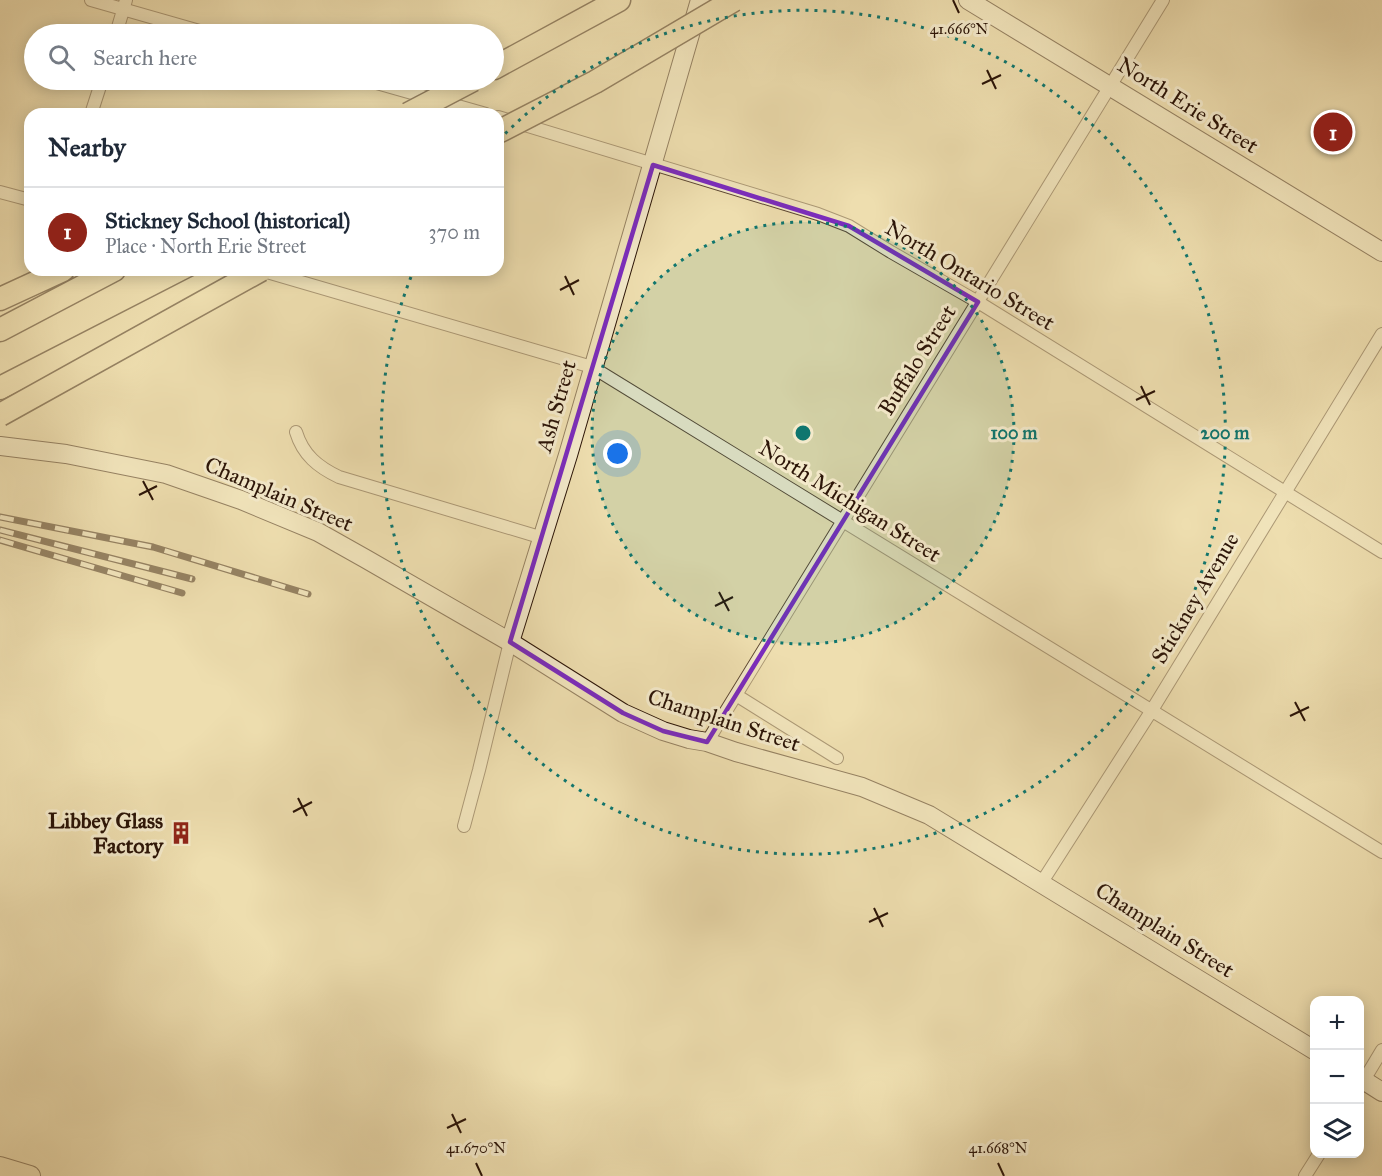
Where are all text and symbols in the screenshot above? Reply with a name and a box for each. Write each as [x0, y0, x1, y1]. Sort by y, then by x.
text: 41.666°N [930, 20, 989, 38]
search box [24, 24, 504, 90]
icon: search [45, 41, 78, 74]
text: Search here [93, 44, 197, 71]
street label: North Erie Street [1113, 51, 1264, 159]
pin: 1 [1314, 110, 1352, 154]
text: Nearby [48, 131, 126, 163]
text: Stickney School (historical) [105, 207, 350, 234]
street label: North Ontario Street [880, 214, 1060, 336]
text: 1 [64, 220, 71, 244]
text: 370 m [429, 220, 480, 244]
text: Place · North Erie Street [105, 234, 306, 258]
street label: Buffalo Street [872, 300, 962, 420]
street label: Ash Street [530, 357, 582, 456]
text: 100 m [991, 422, 1038, 444]
text: 200 m [1201, 422, 1250, 444]
centre of rings [793, 423, 813, 443]
street label: North Michigan Street [754, 434, 946, 568]
your location [603, 439, 632, 468]
street label: Champlain Street [201, 451, 357, 537]
street label: Stickney Avenue [1145, 528, 1245, 668]
street label: Champlain Street [644, 683, 804, 757]
place label: Libbey Glass Factory [48, 807, 165, 859]
building icon: Libbey Glass Factory [168, 820, 194, 846]
street label: Champlain Street [1091, 877, 1240, 984]
map controls [1310, 996, 1364, 1158]
button: + [1310, 996, 1364, 1050]
button: − [1310, 1050, 1364, 1104]
button: layers [1310, 1104, 1364, 1158]
text: 41.670°N [446, 1139, 506, 1157]
text: 41.668°N [969, 1139, 1028, 1157]

